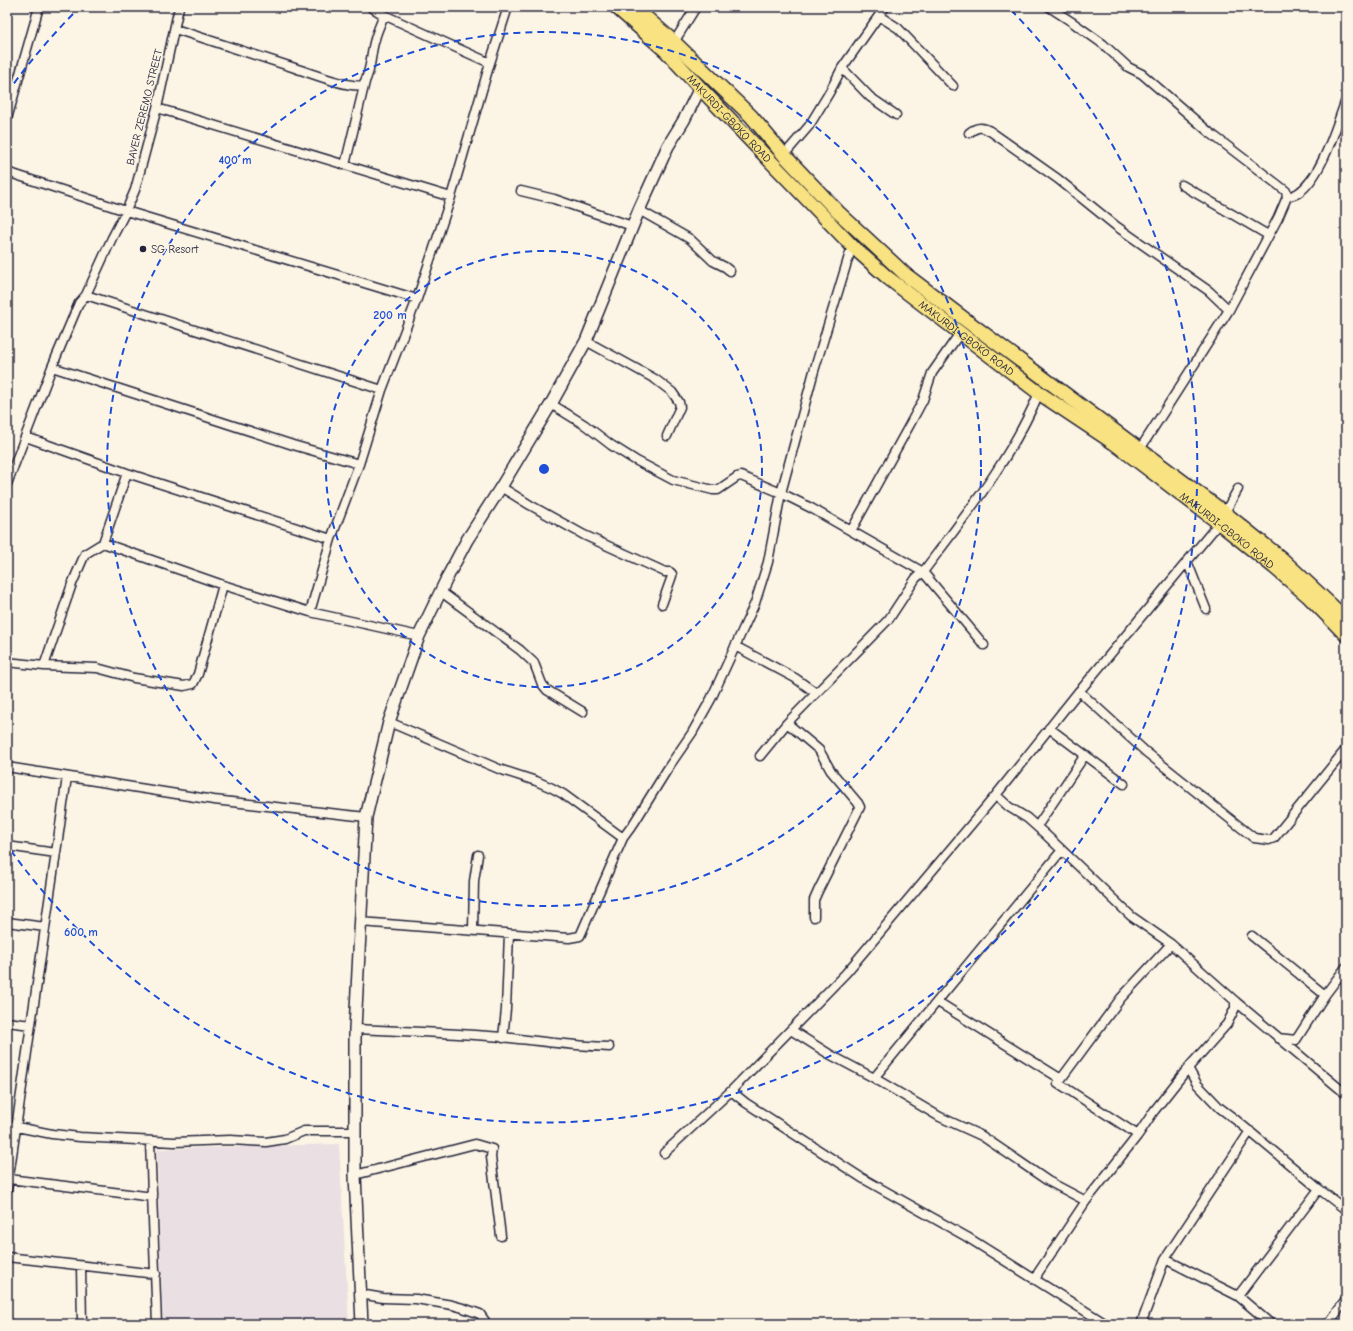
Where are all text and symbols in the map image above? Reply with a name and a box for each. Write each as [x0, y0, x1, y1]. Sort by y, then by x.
street label: BAVER ZEREMO STREET [124, 48, 165, 166]
street label: MAKURDI-GBOKO ROAD [684, 72, 774, 165]
text: 400 m [218, 153, 252, 167]
place label: SG Resort [151, 243, 199, 256]
marker: SG Resort [138, 244, 148, 254]
street label: MAKURDI-GBOKO ROAD [916, 298, 1017, 379]
text: 200 m [373, 308, 407, 322]
centre of rings [537, 462, 551, 476]
street label: MAKURDI-GBOKO ROAD [1177, 489, 1277, 572]
text: 600 m [64, 925, 98, 939]

